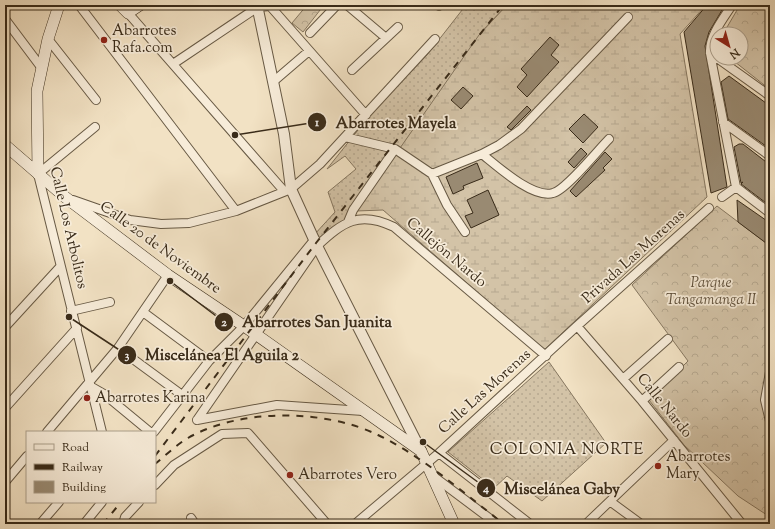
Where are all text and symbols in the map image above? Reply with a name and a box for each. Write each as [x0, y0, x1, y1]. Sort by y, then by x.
place label: Abarrotes Rafa.com [112, 21, 176, 59]
north arrow [709, 26, 749, 66]
marker: Abarrotes Rafa.com [99, 35, 109, 45]
text: N [726, 44, 744, 62]
callout: Abarrotes Mayela [307, 108, 464, 136]
text: Abarrotes Mayela [336, 113, 457, 136]
text: 1 [314, 114, 320, 132]
street label: Calle Los Arbolitos [44, 165, 92, 291]
street label: Calle 20 de Noviembre [95, 197, 225, 299]
street label: Privada Las Morenas [578, 205, 690, 309]
street label: Callejón Nardo [401, 213, 491, 293]
park label: Parque Tangamanga II [666, 273, 756, 311]
callout: Abarrotes San Juanita [214, 308, 399, 336]
text: Abarrotes San Juanita [242, 312, 393, 335]
text: 2 [221, 314, 227, 332]
callout: Miscelánea El Aguila 2 [117, 341, 307, 369]
text: Miscelánea El Aguila 2 [145, 345, 300, 368]
street label: Calle Las Morenas [434, 345, 536, 439]
text: 3 [125, 347, 130, 365]
street label: Calle Nardo [631, 369, 697, 443]
place label: Abarrotes Karina [95, 388, 206, 409]
marker: Abarrotes Karina [82, 393, 92, 403]
legend [26, 431, 156, 503]
text: Road [62, 439, 89, 457]
district label: COLONIA NORTE [490, 439, 644, 462]
place label: Abarrotes Mary [666, 447, 730, 485]
text: Railway [62, 459, 103, 477]
marker: Abarrotes Mary [653, 461, 663, 471]
place label: Abarrotes Vero [298, 465, 397, 486]
marker: Abarrotes Vero [285, 470, 295, 480]
callout: Miscelánea Gaby [476, 474, 629, 502]
text: Building [62, 479, 106, 497]
text: Miscelánea Gaby [504, 479, 620, 502]
text: 4 [482, 480, 489, 498]

